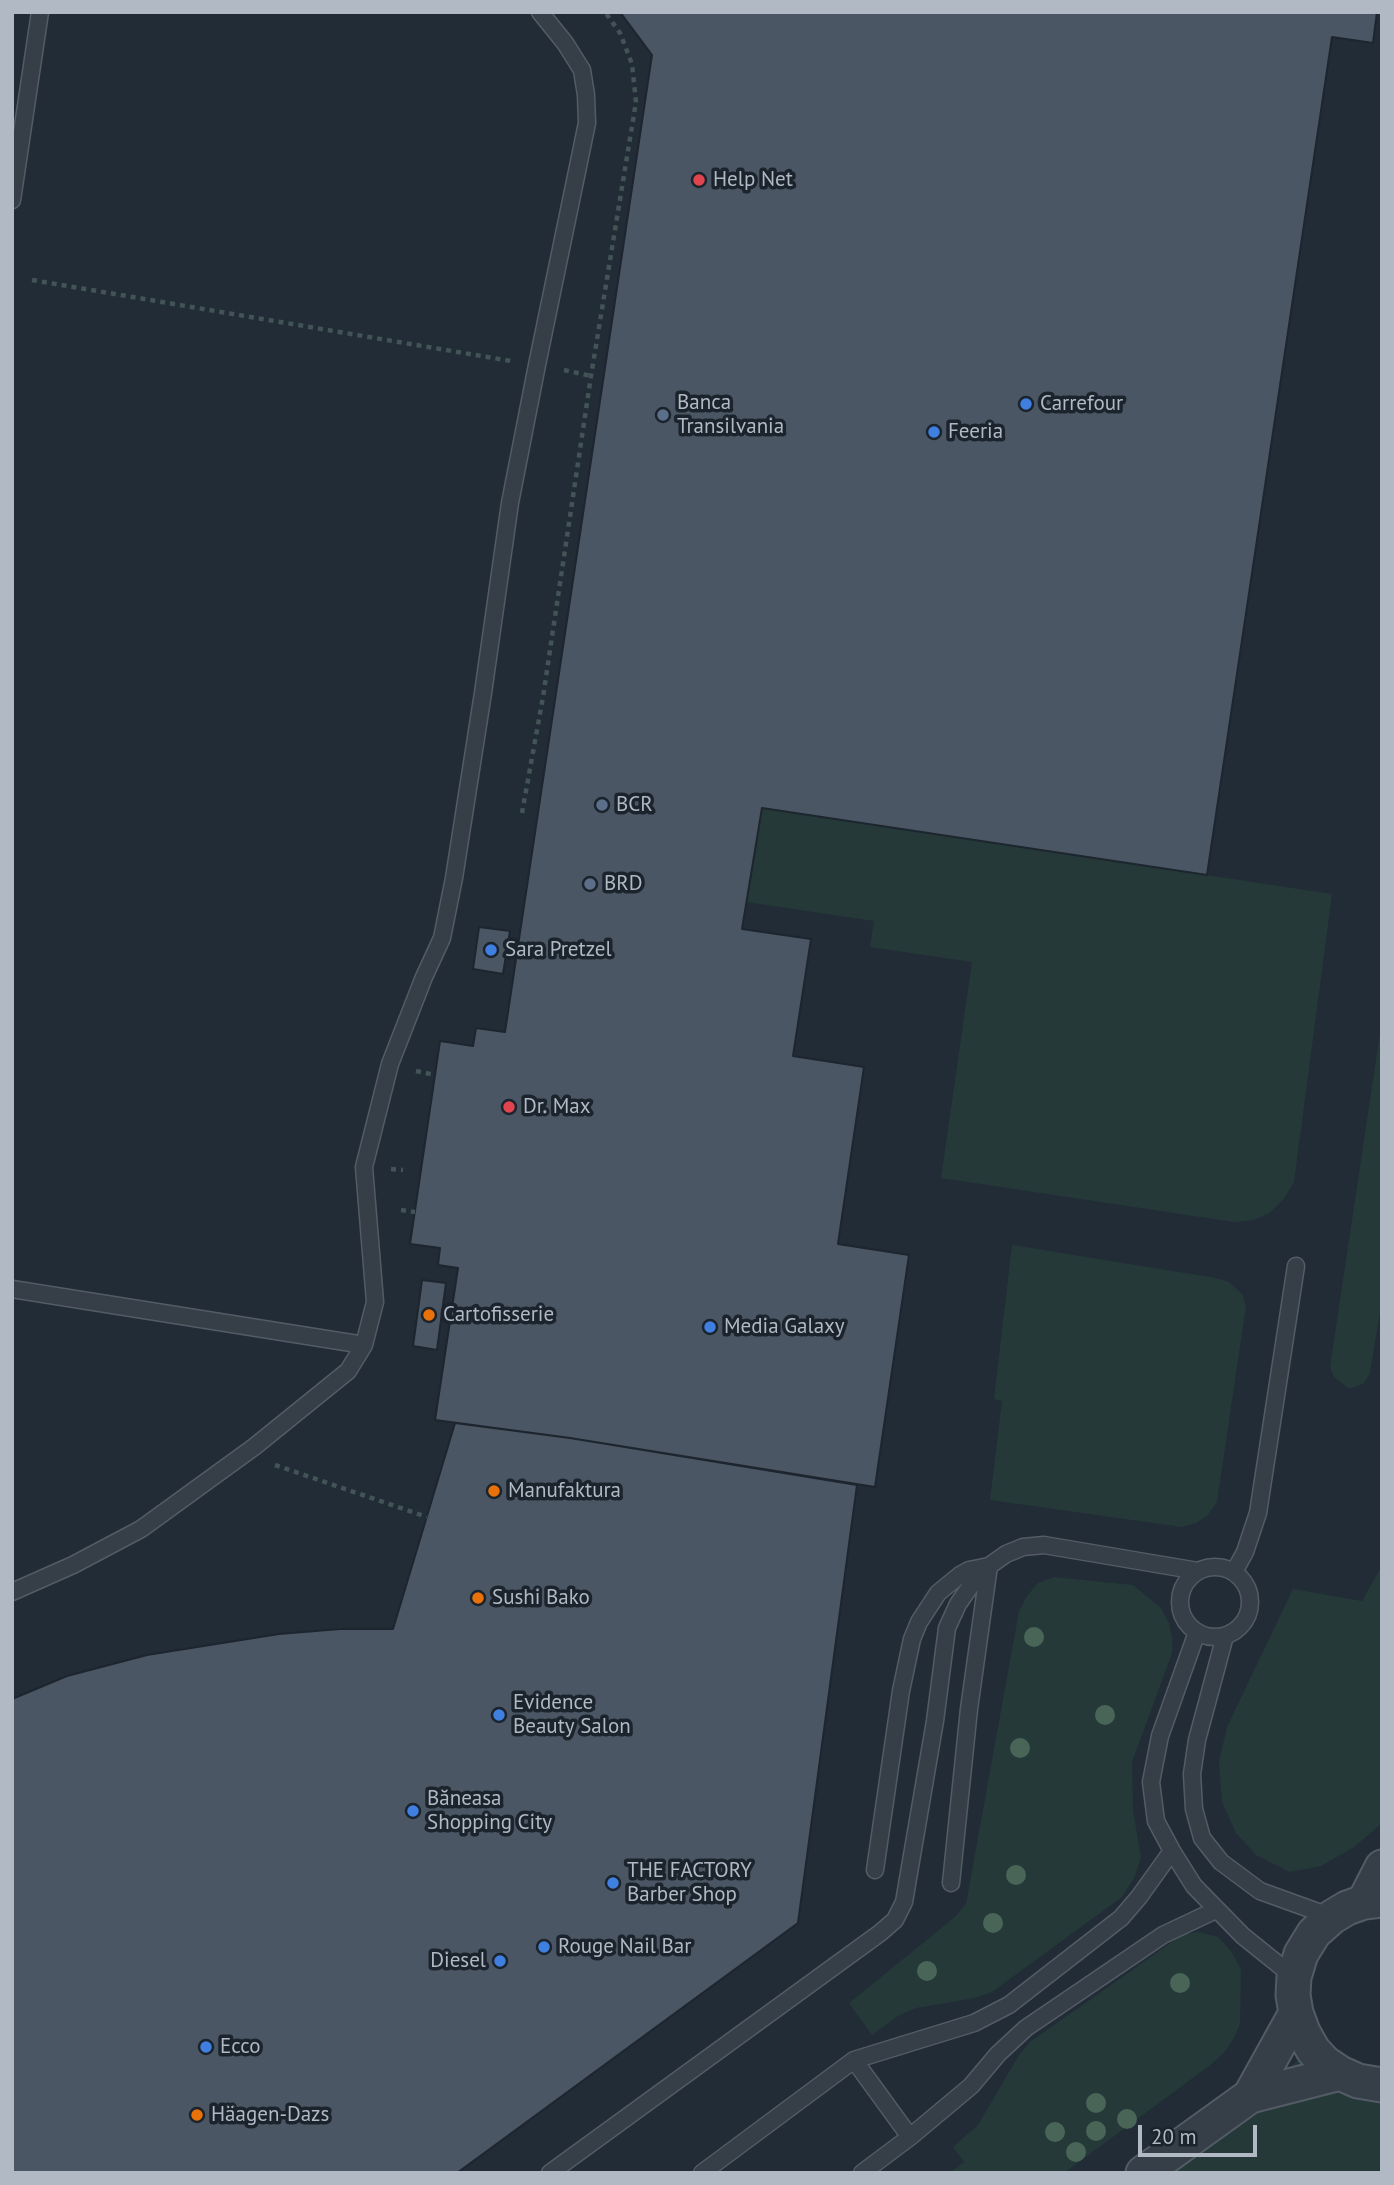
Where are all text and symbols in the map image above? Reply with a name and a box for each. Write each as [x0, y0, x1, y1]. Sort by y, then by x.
place label: Help Net [713, 167, 793, 193]
marker: Help Net [691, 172, 707, 188]
place label: Banca Transilvania [677, 390, 784, 440]
place label: Carrefour [1040, 391, 1123, 417]
marker: Carrefour [1018, 396, 1034, 412]
marker: Banca Transilvania [655, 407, 671, 423]
place label: Feeria [948, 419, 1003, 445]
marker: Feeria [926, 424, 942, 440]
place label: BCR [616, 792, 653, 818]
marker: BCR [594, 797, 610, 813]
place label: BRD [604, 871, 642, 897]
marker: BRD [582, 876, 598, 892]
place label: Sara Pretzel [505, 937, 612, 963]
marker: Sara Pretzel [483, 942, 499, 958]
place label: Dr. Max [523, 1094, 591, 1120]
marker: Dr. Max [501, 1099, 517, 1115]
place label: Cartofisserie [443, 1302, 554, 1328]
marker: Cartofisserie [421, 1307, 437, 1323]
place label: Media Galaxy [724, 1314, 844, 1340]
marker: Media Galaxy [702, 1319, 718, 1335]
place label: Manufaktura [508, 1478, 621, 1504]
marker: Manufaktura [486, 1483, 502, 1499]
place label: Sushi Bako [492, 1585, 590, 1611]
marker: Sushi Bako [470, 1590, 486, 1606]
place label: Evidence Beauty Salon [513, 1690, 631, 1740]
marker: Evidence Beauty Salon [491, 1707, 507, 1723]
place label: Băneasa Shopping City [427, 1786, 552, 1836]
marker: Băneasa Shopping City [405, 1803, 421, 1819]
place label: THE FACTORY Barber Shop [627, 1858, 752, 1908]
marker: THE FACTORY Barber Shop [605, 1875, 621, 1891]
place label: Rouge Nail Bar [558, 1934, 691, 1960]
marker: Rouge Nail Bar [536, 1939, 552, 1955]
place label: Diesel [430, 1948, 486, 1974]
marker: Diesel [492, 1953, 508, 1969]
place label: Ecco [220, 2034, 260, 2060]
marker: Ecco [198, 2039, 214, 2055]
place label: Häagen-Dazs [211, 2102, 329, 2128]
marker: Häagen-Dazs [189, 2107, 205, 2123]
scale bar [1142, 2112, 1261, 2156]
text: 20 m [1151, 2123, 1197, 2150]

